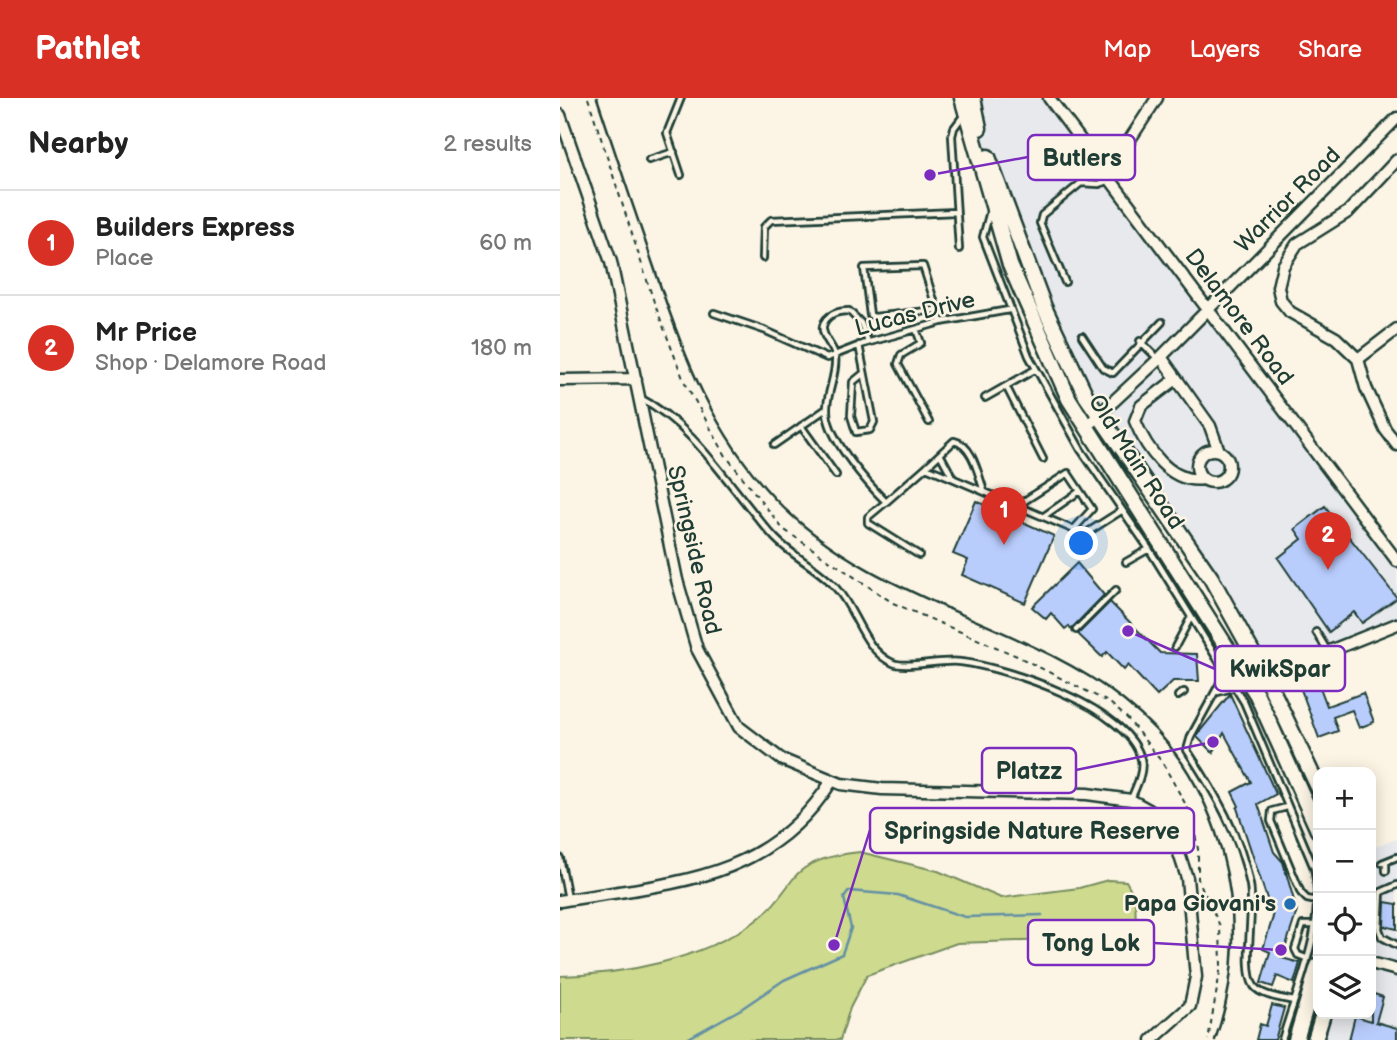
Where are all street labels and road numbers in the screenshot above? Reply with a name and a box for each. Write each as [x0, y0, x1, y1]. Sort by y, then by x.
street label: Warrior Road [1229, 141, 1347, 259]
street label: Delamore Road [1179, 243, 1299, 391]
street label: Lucas Drive [852, 286, 978, 342]
street label: Old Main Road [1082, 389, 1190, 535]
street label: Springside Road [661, 463, 727, 637]

